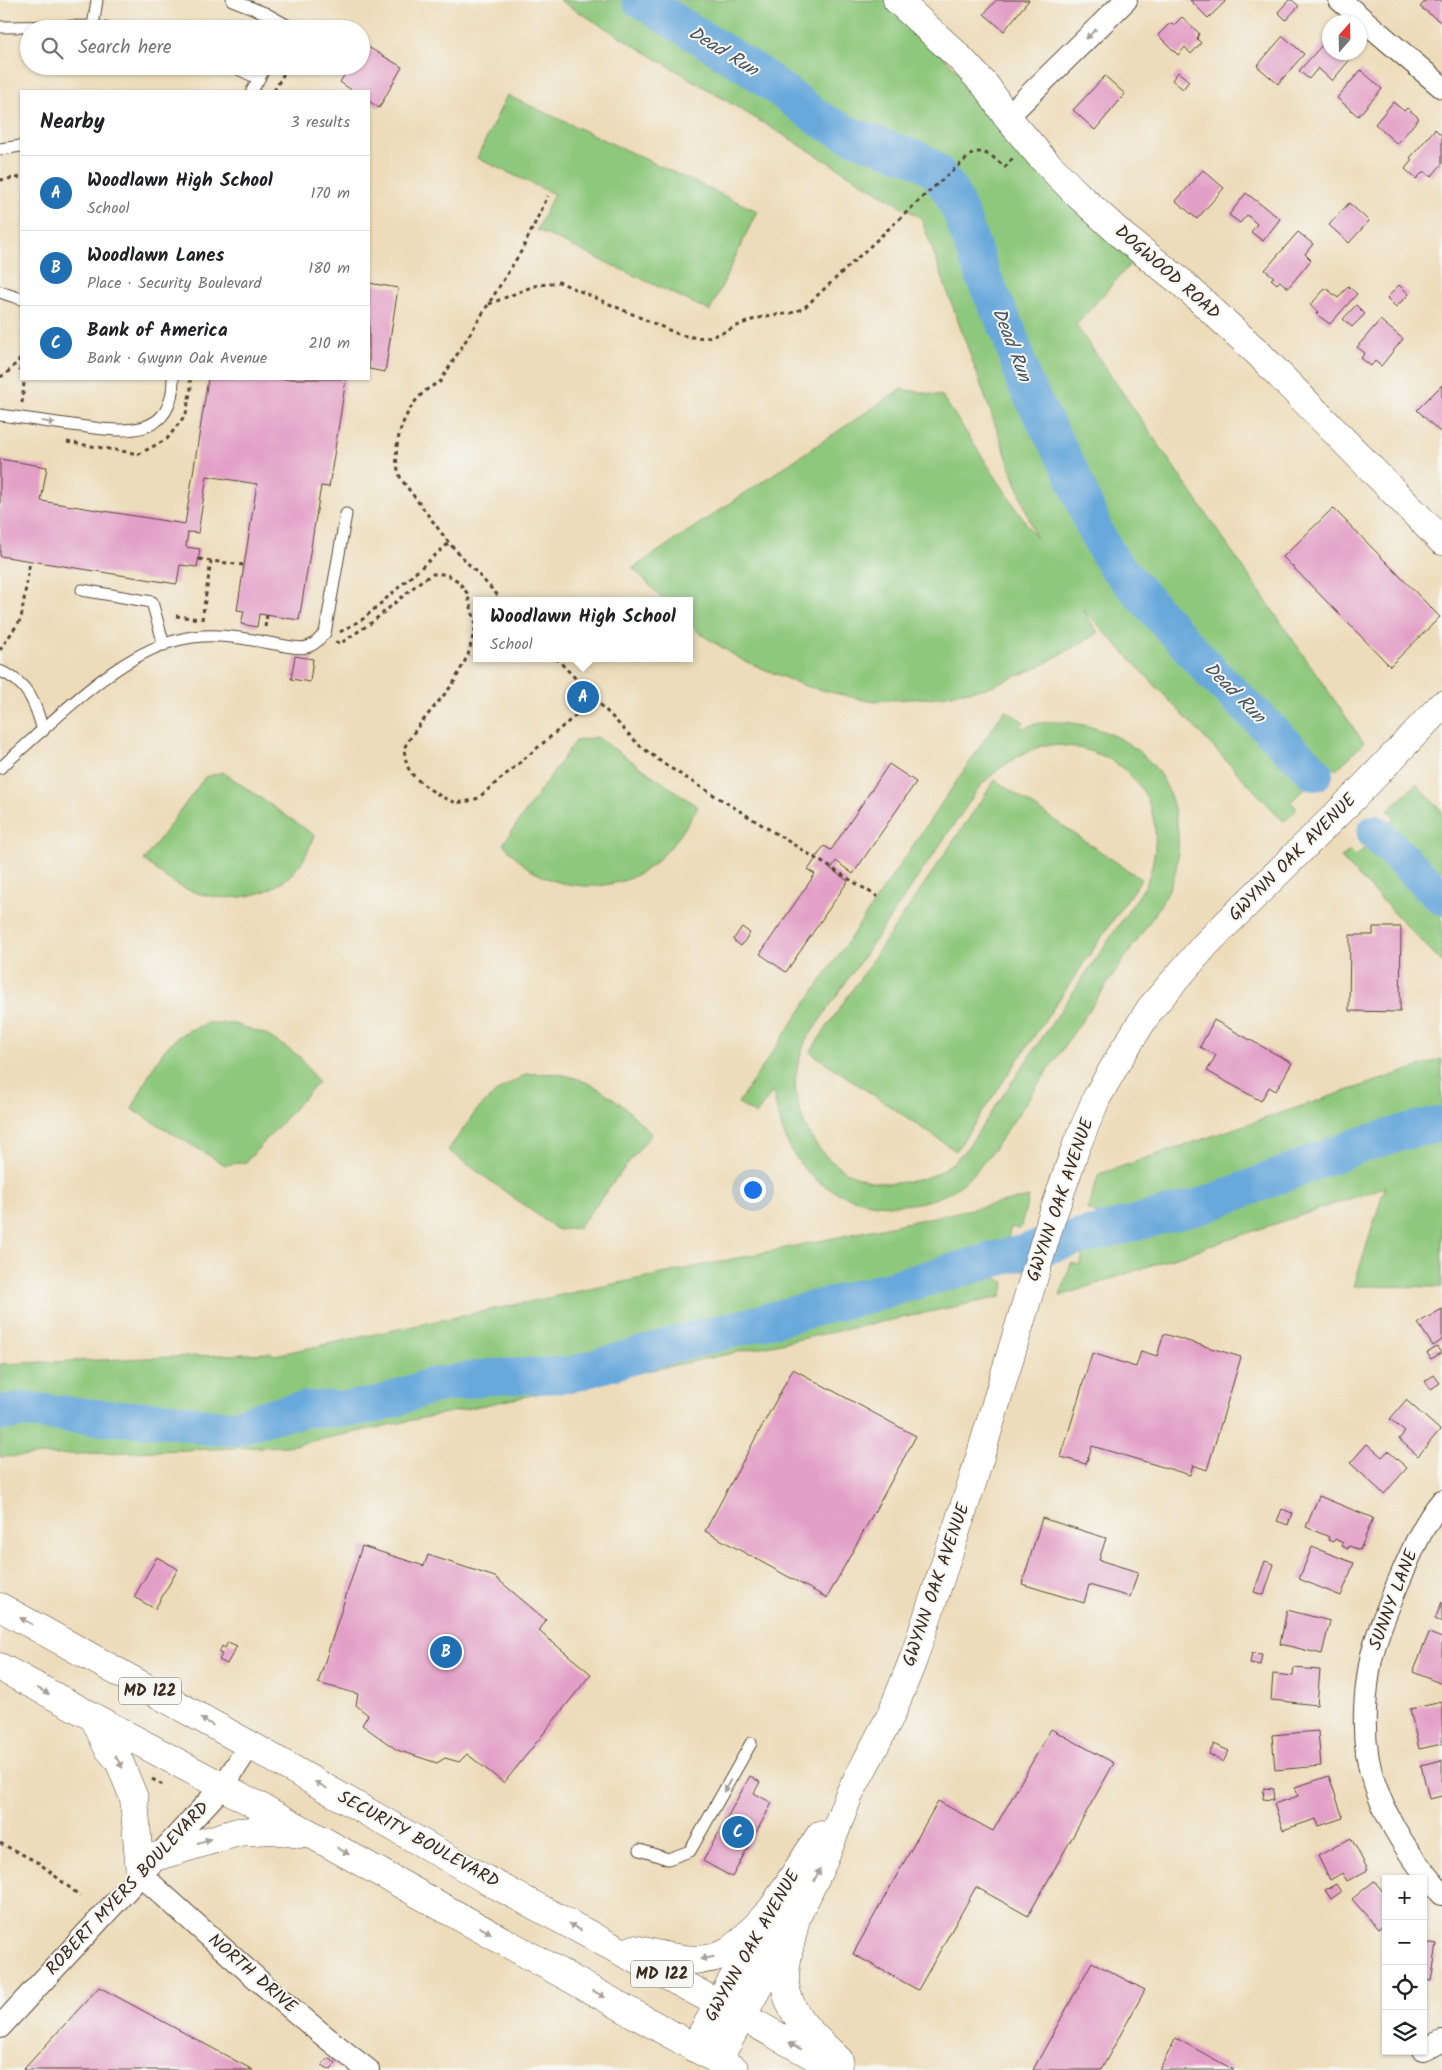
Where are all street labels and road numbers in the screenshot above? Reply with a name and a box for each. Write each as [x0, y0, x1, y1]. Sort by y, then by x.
street label: DOGWOOD ROAD [1107, 219, 1227, 328]
street label: GWYNN OAK AVENUE [1222, 787, 1364, 929]
street label: GWYNN OAK AVENUE [1019, 1114, 1103, 1286]
street label: GWYNN OAK AVENUE [895, 1499, 979, 1671]
street label: SUNNY LANE [1362, 1545, 1427, 1655]
road number: MD 122 [119, 1678, 181, 1704]
street label: SECURITY BOULEVARD [332, 1783, 505, 1897]
street label: ROBERT MYERS BOULEVARD [39, 1795, 217, 1983]
street label: GWYNN OAK AVENUE [698, 1864, 809, 2027]
street label: NORTH DRIVE [201, 1927, 304, 2021]
road number: MD 122 [631, 1960, 693, 1988]

